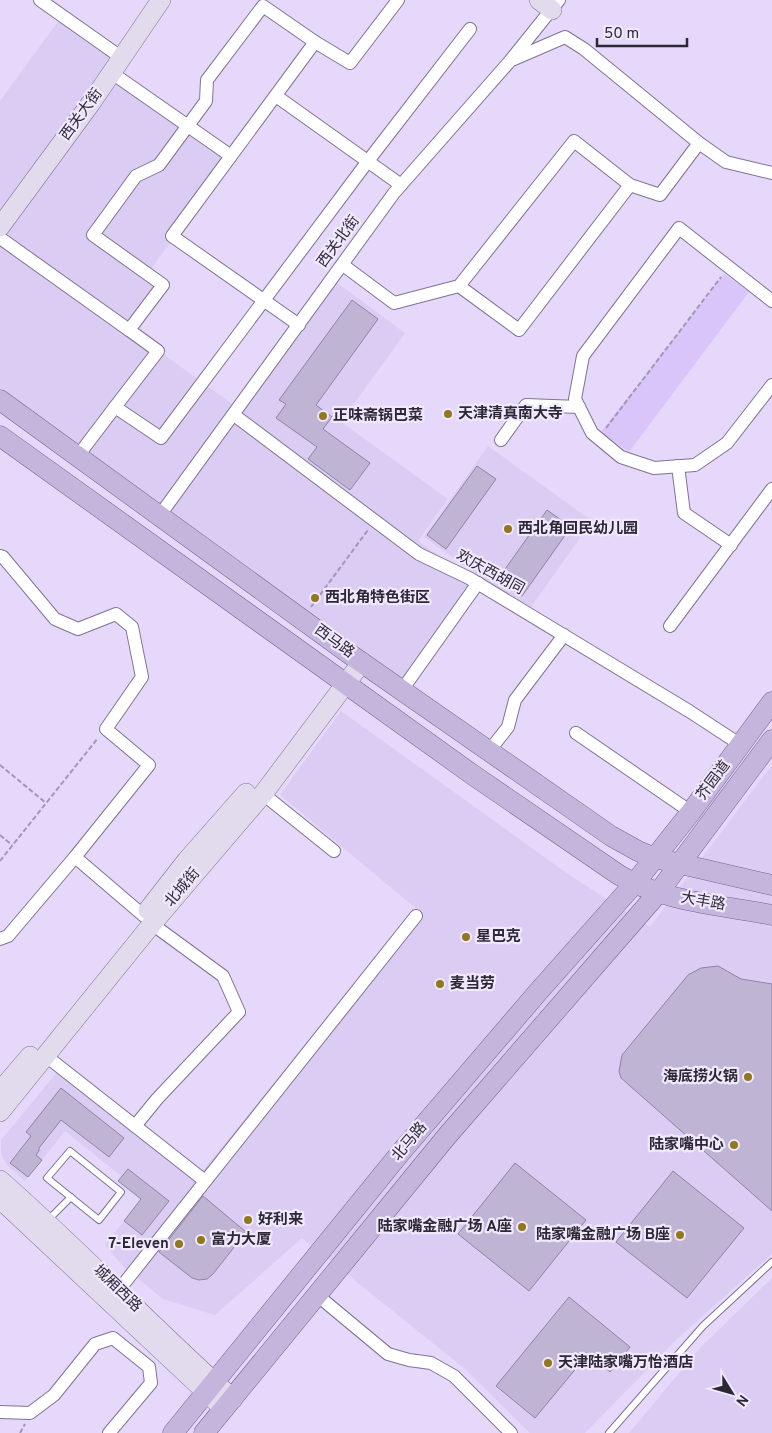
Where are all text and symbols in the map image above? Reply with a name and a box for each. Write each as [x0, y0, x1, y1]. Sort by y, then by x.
scale bar [597, 15, 687, 47]
text: 50 m [604, 25, 639, 44]
street label: 西关大街 [57, 85, 107, 145]
street label: 西关北街 [313, 212, 364, 272]
place label: 天津清真南大寺 [458, 405, 563, 424]
place label: 正味斋锅巴菜 [333, 407, 423, 426]
marker: 天津清真南大寺 [442, 408, 454, 420]
marker: 正味斋锅巴菜 [317, 410, 329, 422]
place label: 西北角回民幼儿园 [518, 519, 638, 539]
marker: 西北角回民幼儿园 [502, 523, 514, 535]
street label: 欢庆西胡同 [453, 547, 527, 599]
place label: 西北角特色街区 [325, 589, 430, 608]
marker: 西北角特色街区 [309, 592, 321, 604]
street label: 西马路 [310, 621, 358, 663]
street label: 芥园道 [693, 757, 735, 805]
street label: 北城街 [160, 864, 205, 911]
street label: 大丰路 [679, 889, 727, 915]
place label: 星巴克 [476, 928, 521, 947]
marker: 星巴克 [460, 931, 472, 943]
place label: 麦当劳 [450, 975, 495, 994]
marker: 麦当劳 [434, 978, 446, 990]
place label: 海底捞火锅 [663, 1067, 738, 1087]
marker: 海底捞火锅 [742, 1071, 754, 1083]
street label: 北马路 [387, 1118, 432, 1165]
place label: 陆家嘴中心 [649, 1135, 724, 1155]
marker: 陆家嘴中心 [728, 1139, 740, 1151]
place label: 好利来 [258, 1211, 303, 1230]
marker: 好利来 [242, 1214, 254, 1226]
place label: 陆家嘴金融广场 A座 [377, 1217, 512, 1237]
marker: 陆家嘴金融广场 A座 [516, 1221, 528, 1233]
place label: 陆家嘴金融广场 B座 [536, 1225, 670, 1245]
marker: 陆家嘴金融广场 B座 [674, 1229, 686, 1241]
place label: 富力大厦 [211, 1231, 271, 1250]
marker: 富力大厦 [195, 1234, 207, 1246]
place label: 7-Eleven [108, 1235, 169, 1254]
marker: 7-Eleven [173, 1238, 185, 1250]
street label: 城厢西路 [89, 1261, 145, 1317]
place label: 天津陆家嘴万怡酒店 [558, 1353, 693, 1373]
marker: 天津陆家嘴万怡酒店 [542, 1357, 554, 1369]
north arrow [707, 1368, 757, 1418]
text: N [731, 1391, 751, 1409]

